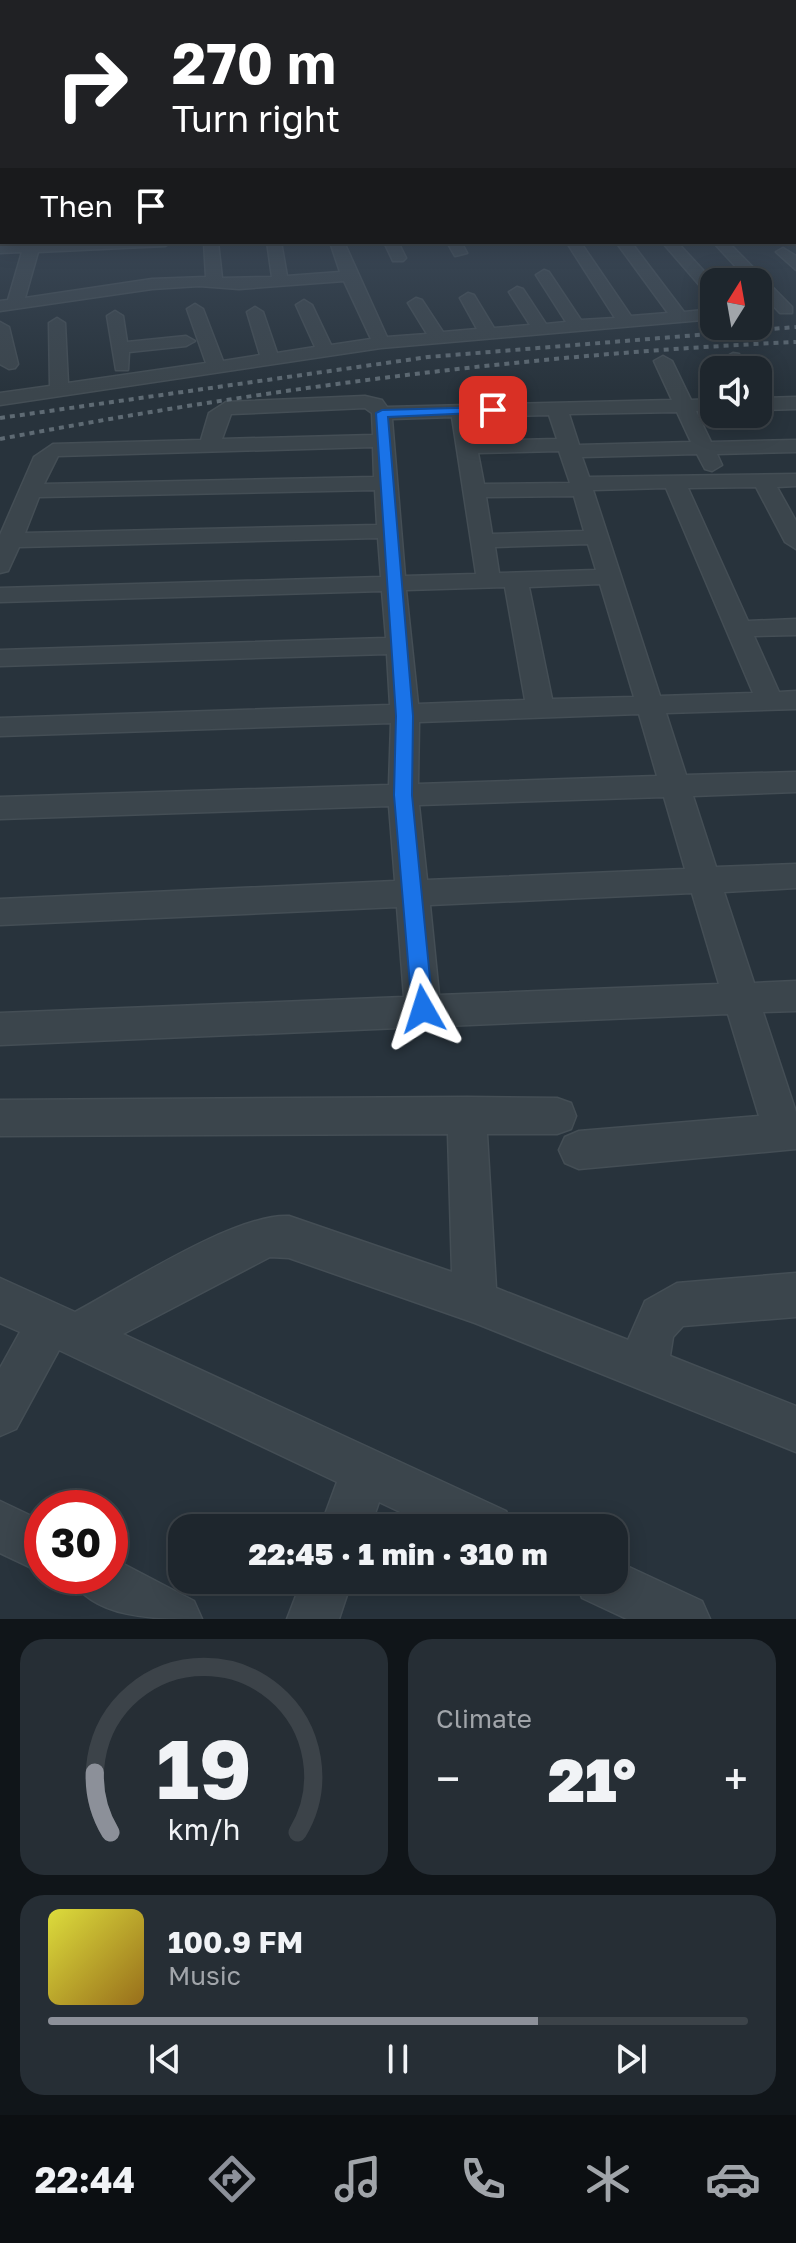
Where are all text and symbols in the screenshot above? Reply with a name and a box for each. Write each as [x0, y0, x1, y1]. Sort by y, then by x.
text: 270 m [172, 29, 336, 96]
icon: right [40, 32, 144, 136]
text: Turn right [172, 97, 340, 140]
icon: arrive [129, 184, 173, 228]
text: Then [40, 188, 113, 224]
north arrow [700, 268, 772, 340]
map controls [700, 268, 772, 428]
button: sound [700, 356, 772, 428]
pin [459, 376, 527, 444]
icon: arrive [471, 388, 515, 432]
position arrow [381, 967, 465, 1051]
speed limit sign: 30 [24, 1490, 128, 1594]
text: 22:45 · 1 min · 310 m [248, 1536, 548, 1572]
text: Climate [436, 1703, 532, 1734]
text: 19 [156, 1717, 252, 1817]
text: 21° [548, 1743, 636, 1815]
text: − [436, 1752, 460, 1805]
text: + [724, 1752, 748, 1805]
text: km/h [168, 1812, 240, 1846]
text: 100.9 FM [168, 1924, 303, 1960]
text: Music [168, 1960, 241, 1991]
icon: previous [143, 2037, 187, 2081]
icon: pause [376, 2037, 420, 2081]
icon: next [609, 2037, 653, 2081]
icon: directions [204, 2151, 260, 2207]
icon: music [330, 2151, 386, 2207]
icon: phone [455, 2151, 511, 2207]
icon: climate [580, 2151, 636, 2207]
icon: car [705, 2151, 761, 2207]
text: 22:44 [35, 2158, 135, 2201]

